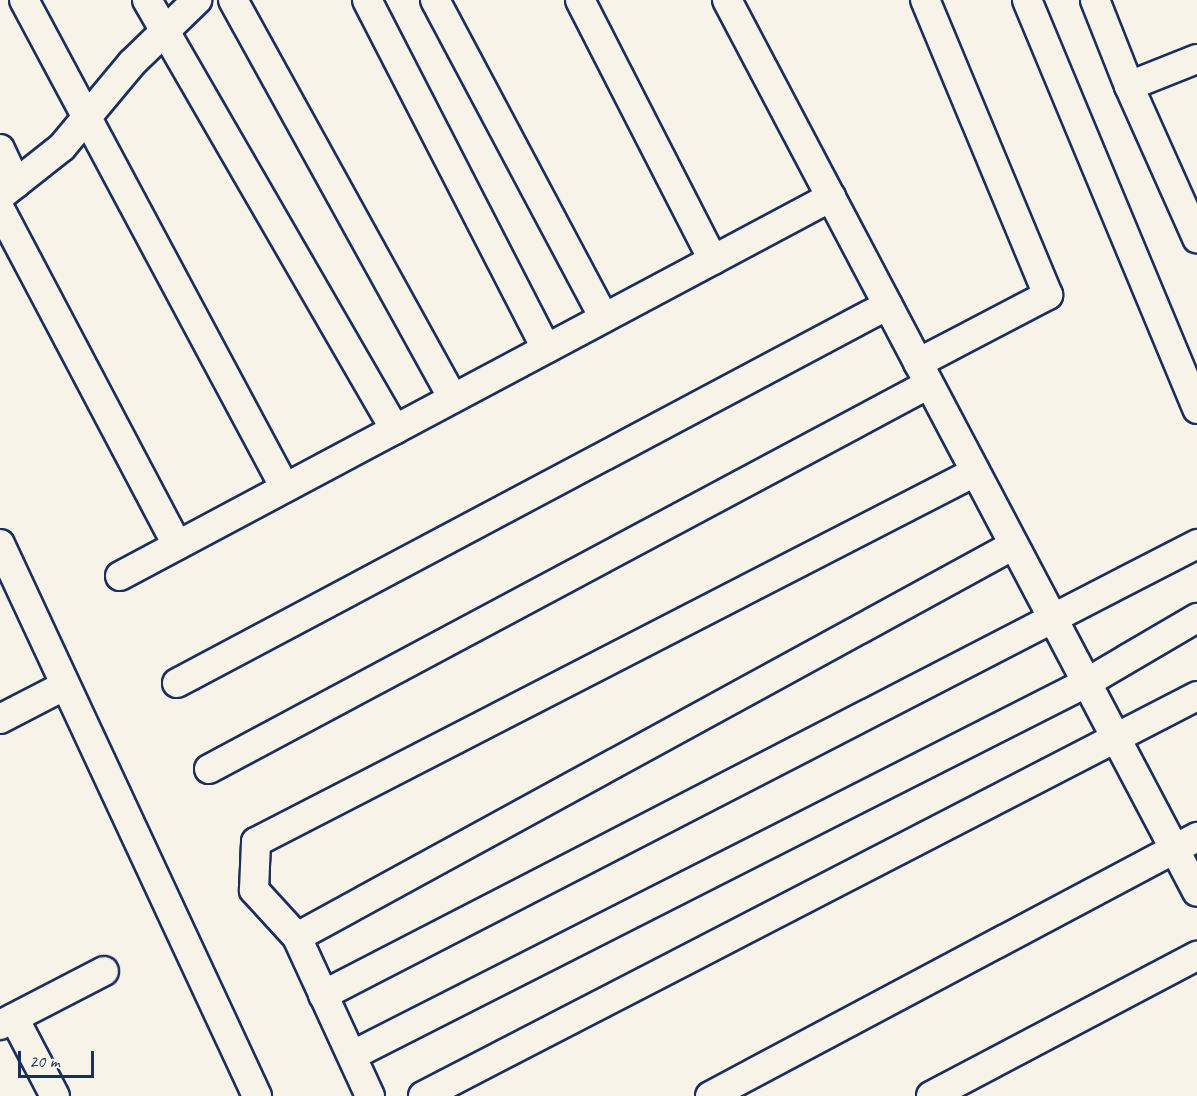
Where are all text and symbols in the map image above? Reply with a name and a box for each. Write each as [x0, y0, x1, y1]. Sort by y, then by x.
scale bar [21, 1039, 98, 1077]
text: 20 m [29, 1050, 60, 1072]

